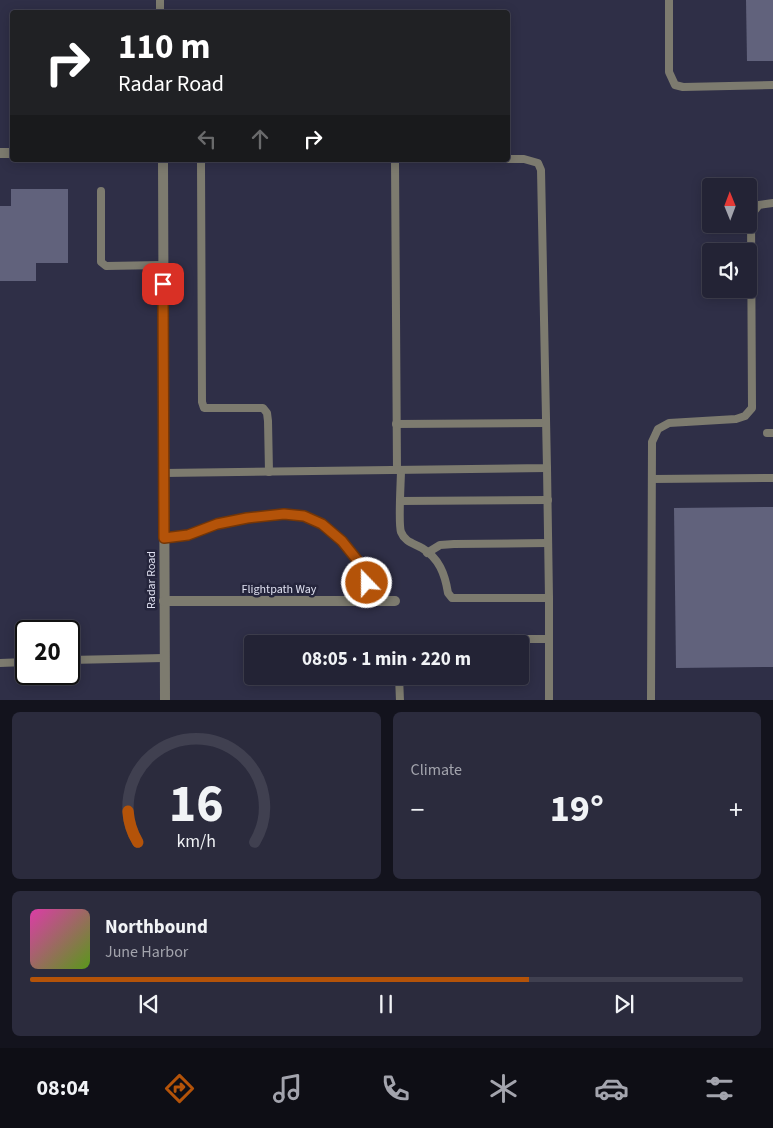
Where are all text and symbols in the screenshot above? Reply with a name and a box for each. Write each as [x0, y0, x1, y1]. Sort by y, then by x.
text: 110 m [118, 22, 210, 72]
icon: right [35, 30, 100, 95]
text: Radar Road [118, 68, 224, 100]
icon: left [193, 125, 221, 153]
icon: ahead [246, 125, 274, 153]
icon: right [299, 125, 327, 153]
north arrow [702, 178, 758, 232]
map controls [702, 178, 757, 298]
button: sound [702, 243, 757, 298]
pin [142, 263, 184, 305]
icon: arrive [149, 270, 177, 298]
street label: Radar Road [143, 551, 160, 609]
position arrow [340, 556, 392, 608]
street label: Flightpath Way [242, 581, 317, 598]
speed limit sign: 20 [15, 620, 80, 685]
text: 08:05 · 1 min · 220 m [302, 646, 471, 673]
text: Climate [411, 759, 462, 781]
text: 16 [169, 768, 224, 842]
text: 19° [550, 782, 604, 836]
text: − [411, 790, 424, 830]
text: + [729, 790, 743, 830]
text: km/h [176, 829, 216, 854]
text: Northbound [105, 914, 208, 941]
text: June Harbor [105, 941, 188, 963]
icon: previous [135, 990, 163, 1018]
icon: pause [372, 990, 400, 1018]
icon: next [610, 990, 638, 1018]
icon: directions [162, 1071, 197, 1106]
icon: music [270, 1071, 305, 1106]
icon: phone [378, 1071, 413, 1106]
icon: climate [486, 1071, 521, 1106]
icon: car [594, 1071, 629, 1106]
icon: filters [702, 1071, 737, 1106]
text: 08:04 [36, 1072, 90, 1104]

